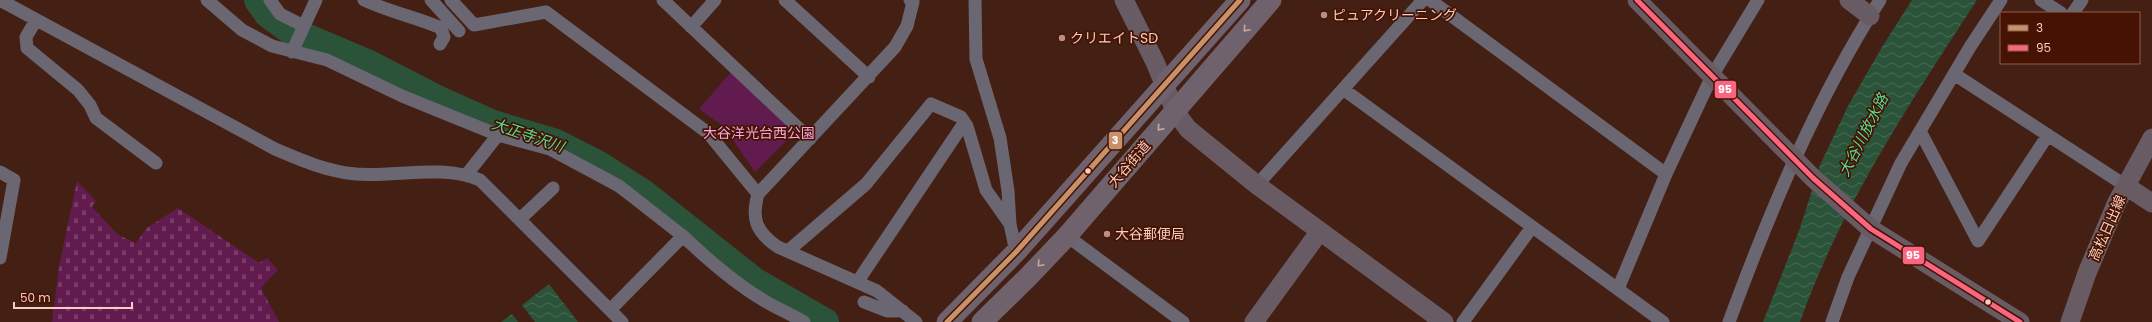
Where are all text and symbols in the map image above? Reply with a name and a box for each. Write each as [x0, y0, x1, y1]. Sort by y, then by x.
place label: ピュアクリーニング [1332, 5, 1457, 25]
marker: ピュアクリーニング [1319, 10, 1329, 20]
legend [2000, 12, 2140, 64]
text: 3 [2036, 19, 2043, 36]
one-way arrow [1243, 25, 1250, 32]
place label: クリエイトSD [1070, 28, 1158, 48]
marker: クリエイトSD [1057, 33, 1067, 43]
text: 95 [2036, 39, 2051, 56]
line badge: 95 [1714, 80, 1737, 99]
text: 95 [1718, 81, 1732, 97]
water label: 大谷川放水路 [1833, 88, 1894, 180]
water label: 大正寺沢川 [489, 113, 569, 158]
park label: 大谷洋光台西公園 [703, 123, 815, 143]
one-way arrow [1158, 123, 1165, 130]
line badge: 3 [1108, 131, 1123, 150]
text: 3 [1112, 132, 1119, 148]
street label: 大谷街道 [1103, 136, 1155, 192]
unlabelled marker [1083, 166, 1093, 176]
street label: 高松日出線 [2084, 192, 2130, 264]
place label: 大谷郵便局 [1115, 224, 1185, 244]
marker: 大谷郵便局 [1102, 229, 1112, 239]
line badge: 95 [1902, 246, 1925, 265]
text: 95 [1906, 247, 1920, 263]
one-way arrow [1038, 260, 1045, 267]
scale bar [14, 284, 132, 310]
text: 50 m [20, 289, 51, 306]
unlabelled marker [1983, 297, 1993, 307]

